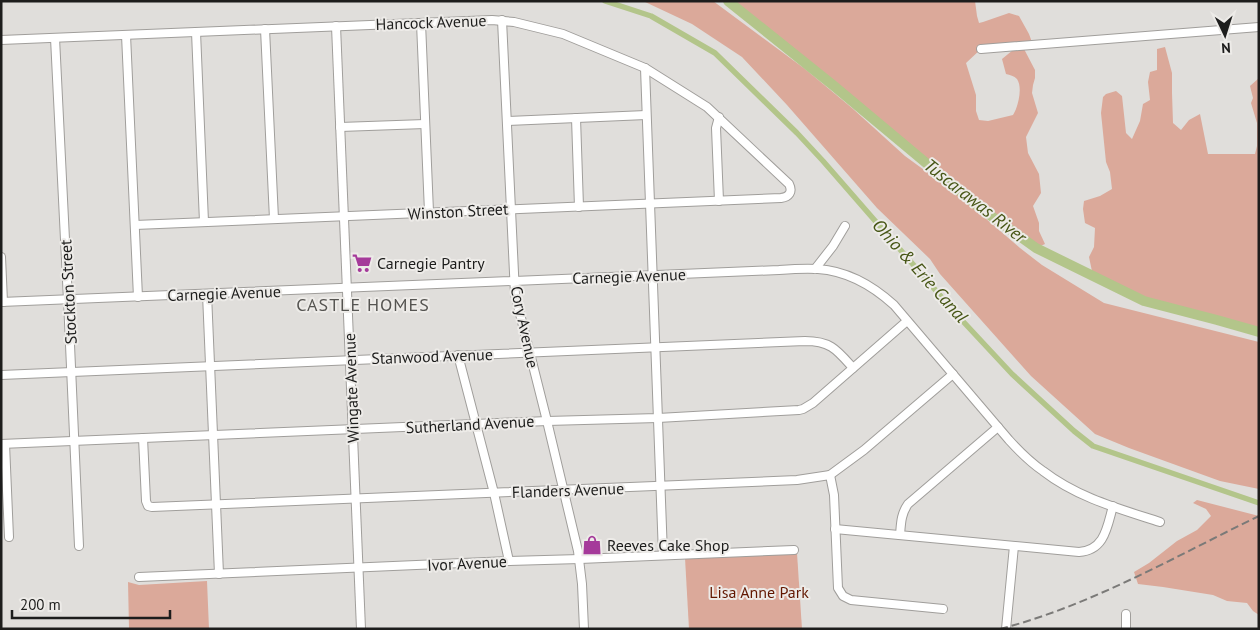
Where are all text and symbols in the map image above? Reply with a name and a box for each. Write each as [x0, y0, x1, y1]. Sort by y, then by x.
street label: Hancock Avenue [375, 10, 487, 34]
north arrow [1200, 10, 1250, 60]
text: N [1221, 39, 1231, 57]
water label: Tuscarawas River [919, 153, 1032, 249]
street label: Winston Street [407, 198, 509, 224]
water label: Ohio & Erie Canal [868, 214, 973, 328]
street label: Stockton Street [55, 239, 81, 345]
supermarket icon: Carnegie Pantry [351, 252, 373, 274]
place label: Carnegie Pantry [377, 253, 485, 273]
street label: Carnegie Avenue [572, 264, 686, 288]
street label: Carnegie Avenue [167, 281, 281, 305]
street label: Cory Avenue [507, 284, 543, 370]
district label: CASTLE HOMES [296, 293, 430, 316]
street label: Wingate Avenue [339, 333, 363, 443]
street label: Stanwood Avenue [371, 344, 493, 368]
street label: Sutherland Avenue [405, 411, 535, 437]
street label: Flanders Avenue [512, 478, 624, 502]
shop icon: Reeves Cake Shop [581, 534, 603, 556]
place label: Reeves Cake Shop [607, 535, 729, 555]
street label: Ivor Avenue [427, 551, 507, 575]
park label: Lisa Anne Park [709, 582, 809, 602]
scale bar [12, 588, 170, 620]
text: 200 m [20, 595, 61, 614]

